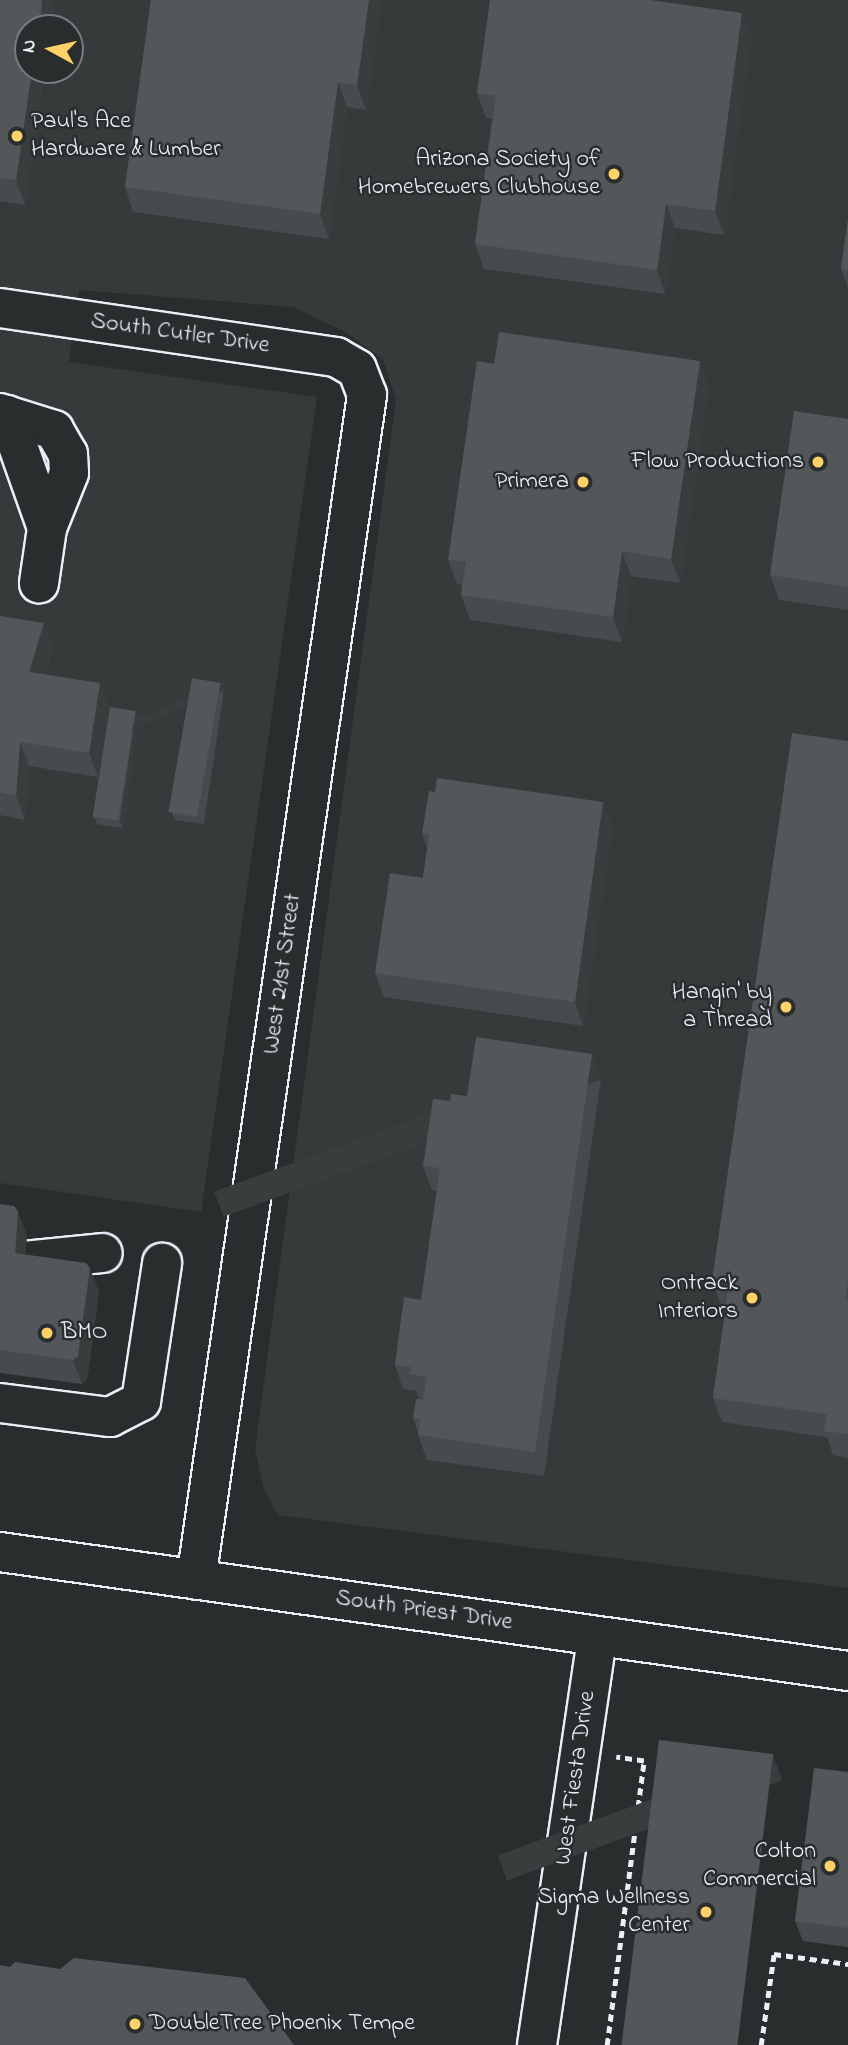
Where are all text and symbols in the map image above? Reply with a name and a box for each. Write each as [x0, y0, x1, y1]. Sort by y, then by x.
north arrow [14, 14, 84, 84]
text: N [15, 38, 44, 55]
place label: Paul's Ace Hardware & Lumber [31, 108, 221, 164]
marker: Paul's Ace Hardware & Lumber [9, 128, 25, 144]
place label: Arizona Society of Homebrewers Clubhouse [358, 146, 600, 202]
marker: Arizona Society of Homebrewers Clubhouse [606, 166, 622, 182]
street label: South Cutler Drive [89, 307, 271, 361]
place label: Flow Productions [631, 448, 804, 476]
marker: Flow Productions [810, 454, 826, 470]
place label: Primera [495, 468, 569, 496]
marker: Primera [575, 474, 591, 490]
street label: West 21st Street [257, 892, 309, 1056]
place label: Hangin' by a Thread [672, 979, 772, 1035]
marker: Hangin' by a Thread [778, 999, 794, 1015]
place label: Ontrack Interiors [658, 1270, 738, 1326]
marker: Ontrack Interiors [744, 1290, 760, 1306]
place label: BMO [61, 1319, 107, 1347]
marker: BMO [39, 1325, 55, 1341]
street label: South Priest Drive [334, 1584, 514, 1638]
street label: West Fiesta Drive [550, 1689, 602, 1867]
place label: Colton Commercial [703, 1838, 816, 1894]
marker: Colton Commercial [822, 1858, 838, 1874]
place label: Sigma Wellness Center [537, 1884, 690, 1940]
marker: Sigma Wellness Center [696, 1902, 716, 1922]
place label: DoubleTree Phoenix Tempe [149, 2010, 415, 2038]
marker: DoubleTree Phoenix Tempe [127, 2016, 143, 2032]

